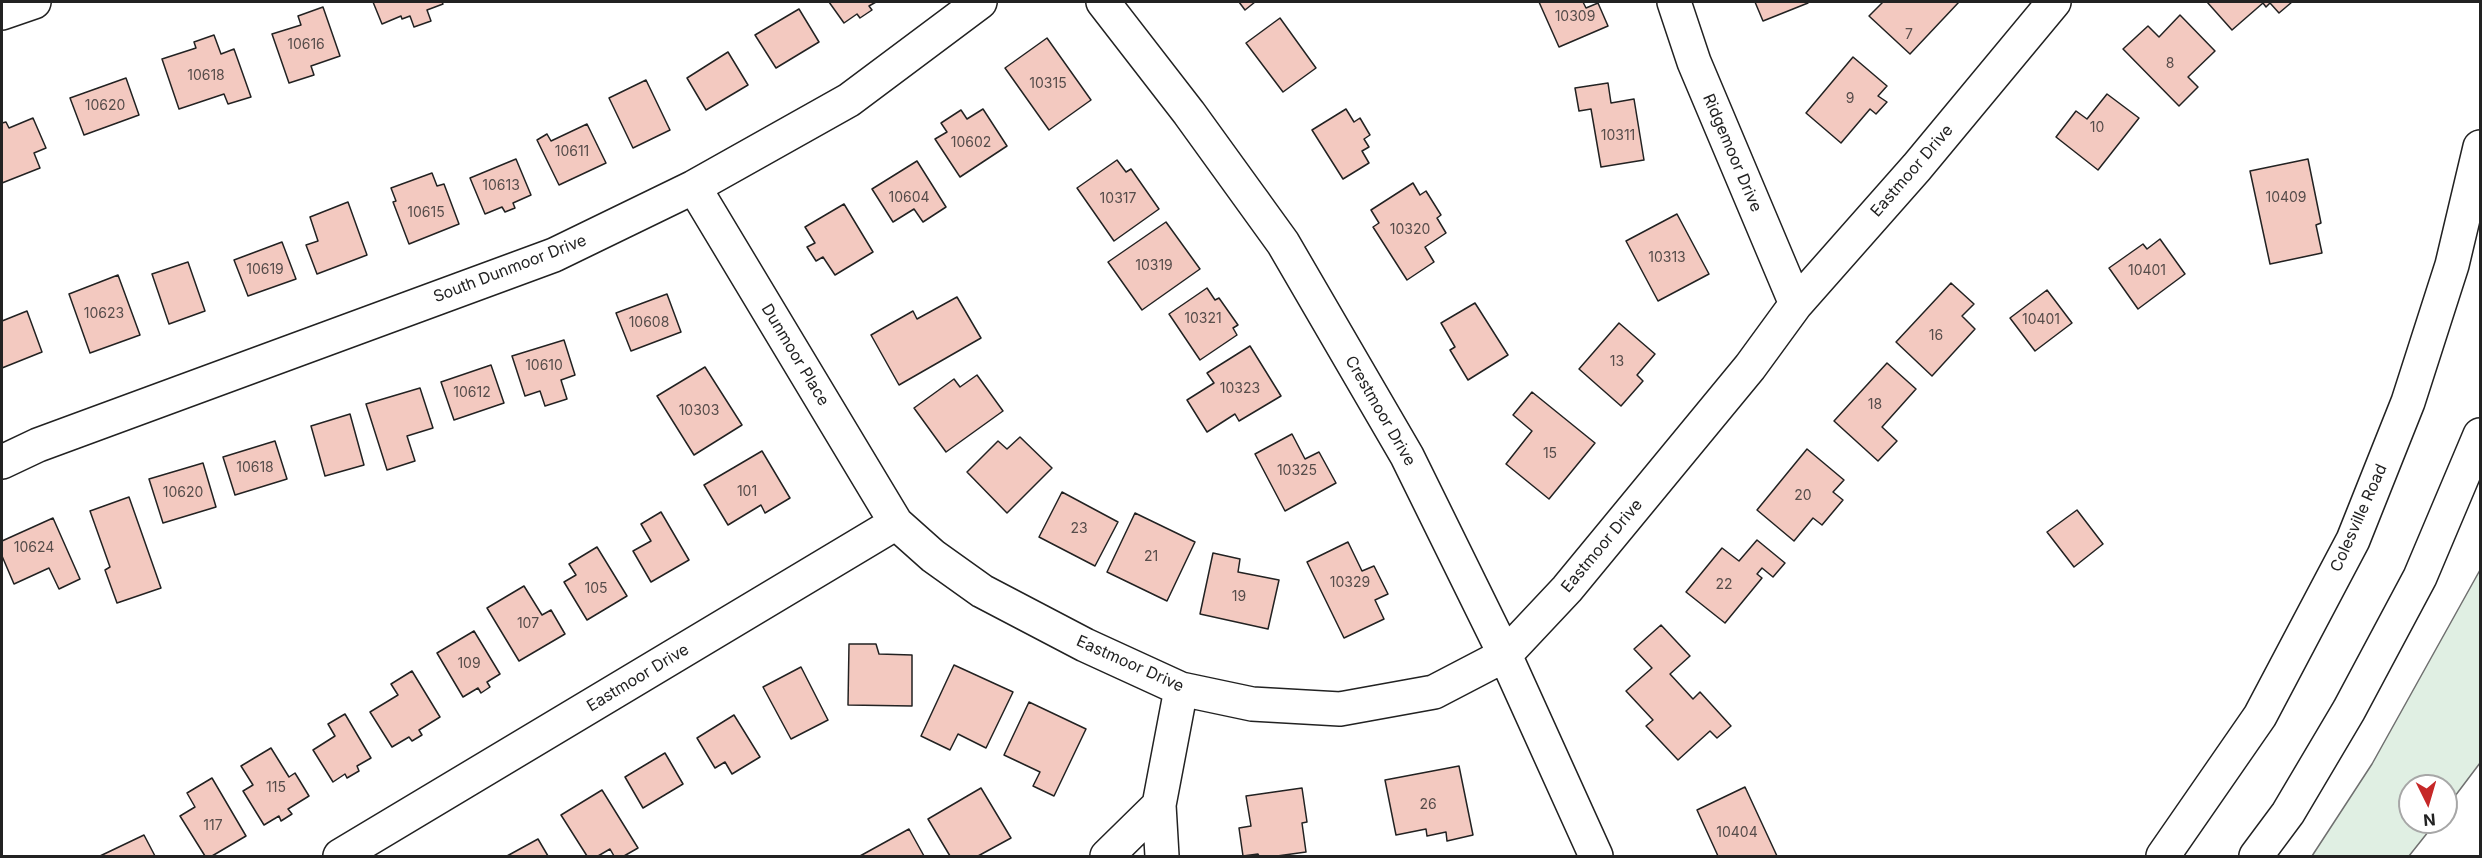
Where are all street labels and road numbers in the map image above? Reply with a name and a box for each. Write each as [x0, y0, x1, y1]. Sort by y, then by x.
street label: Ridgemoor Drive [1698, 91, 1766, 215]
street label: Eastmoor Drive [1867, 121, 1957, 221]
street label: South Dunmoor Drive [431, 231, 589, 307]
street label: Dunmoor Place [757, 300, 833, 410]
street label: Crestmoor Drive [1341, 353, 1419, 469]
street label: Colesville Road [2327, 461, 2391, 575]
street label: Eastmoor Drive [1557, 496, 1647, 596]
street label: Eastmoor Drive [1073, 632, 1187, 696]
street label: Eastmoor Drive [583, 640, 693, 716]

